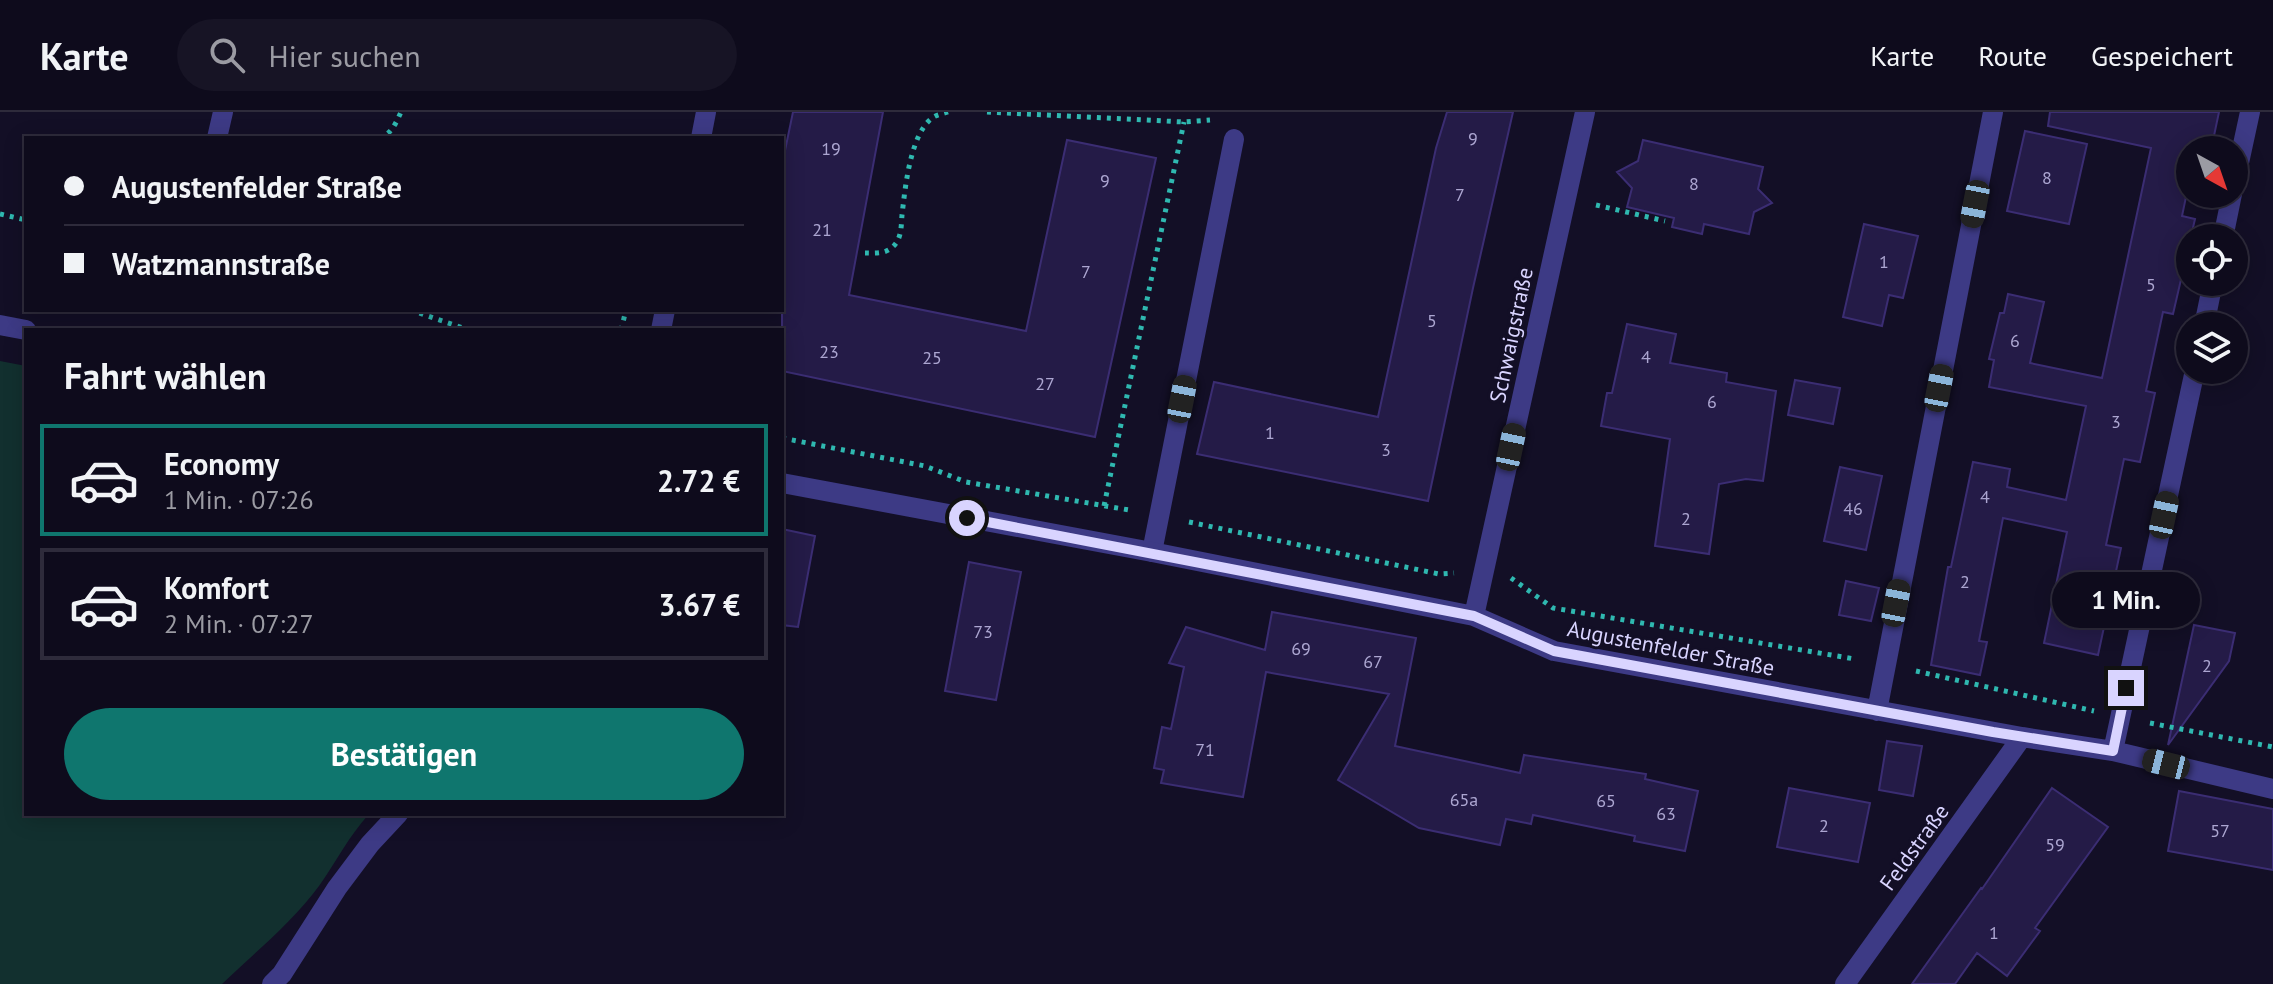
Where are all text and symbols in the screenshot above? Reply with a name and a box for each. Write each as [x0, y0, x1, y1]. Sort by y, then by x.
search box [177, 19, 737, 91]
text: Karte [40, 31, 129, 80]
icon: search [205, 33, 249, 77]
text: Hier suchen [269, 36, 421, 75]
text: Karte [1870, 37, 1934, 74]
text: Route [1978, 37, 2047, 74]
text: Gespeichert [2091, 37, 2233, 74]
house number: 9 [1468, 127, 1478, 150]
north arrow [2176, 136, 2248, 208]
map controls [2176, 136, 2248, 384]
house number: 19 [821, 137, 841, 160]
house number: 8 [2042, 166, 2052, 189]
text: Augustenfelder Straße [112, 167, 402, 206]
house number: 9 [1100, 169, 1110, 192]
house number: 8 [1689, 172, 1699, 195]
car [1959, 178, 1991, 230]
house number: 7 [1455, 183, 1465, 206]
house number: 21 [812, 218, 832, 241]
button: locate [2176, 224, 2248, 296]
text: Watzmannstraße [112, 244, 330, 283]
house number: 1 [1879, 250, 1889, 273]
house number: 7 [1081, 260, 1091, 283]
street label: Schwaigstraße [1483, 265, 1539, 405]
house number: 5 [2146, 273, 2156, 296]
house number: 5 [1427, 309, 1437, 332]
button: layers [2176, 312, 2248, 384]
house number: 6 [2010, 329, 2020, 352]
house number: 23 [819, 340, 839, 363]
house number: 4 [1641, 345, 1651, 368]
house number: 25 [922, 346, 942, 369]
text: Fahrt wählen [64, 352, 267, 399]
car [1923, 362, 1955, 414]
house number: 27 [1035, 372, 1055, 395]
car [1166, 373, 1198, 425]
house number: 6 [1707, 390, 1717, 413]
house number: 3 [2111, 410, 2121, 433]
house number: 1 [1265, 421, 1275, 444]
car [1494, 421, 1528, 473]
house number: 3 [1381, 438, 1391, 461]
icon: car [68, 444, 140, 516]
text: Economy [164, 444, 279, 483]
text: 2.72 € [657, 461, 740, 500]
text: 1 Min. · 07:26 [164, 483, 314, 516]
house number: 4 [1980, 485, 1990, 508]
car [2147, 489, 2181, 541]
house number: 46 [1843, 497, 1863, 520]
route start [949, 500, 985, 536]
house number: 2 [1681, 507, 1691, 530]
icon: car [68, 568, 140, 640]
text: Komfort [164, 568, 269, 607]
house number: 2 [1960, 570, 1970, 593]
callout: 1 Min. [2052, 572, 2200, 628]
car [1880, 577, 1912, 629]
text: 1 Min. [2091, 583, 2161, 616]
text: 3.67 € [659, 585, 740, 624]
text: 2 Min. · 07:27 [164, 607, 314, 640]
street label: Augustenfelder Straße [1565, 614, 1777, 682]
house number: 73 [973, 620, 993, 643]
house number: 69 [1291, 637, 1311, 660]
house number: 67 [1363, 650, 1383, 673]
house number: 2 [2202, 654, 2212, 677]
route end [2108, 670, 2144, 706]
button: Bestätigen [64, 708, 744, 800]
house number: 71 [1195, 738, 1215, 761]
car [2140, 747, 2192, 781]
house number: 65a [1450, 788, 1478, 811]
house number: 65 [1596, 789, 1616, 812]
street label: Feldstraße [1873, 798, 1955, 896]
house number: 63 [1656, 802, 1676, 825]
house number: 2 [1819, 814, 1829, 837]
house number: 57 [2210, 819, 2230, 842]
house number: 59 [2045, 833, 2065, 856]
house number: 1 [1989, 921, 1999, 944]

